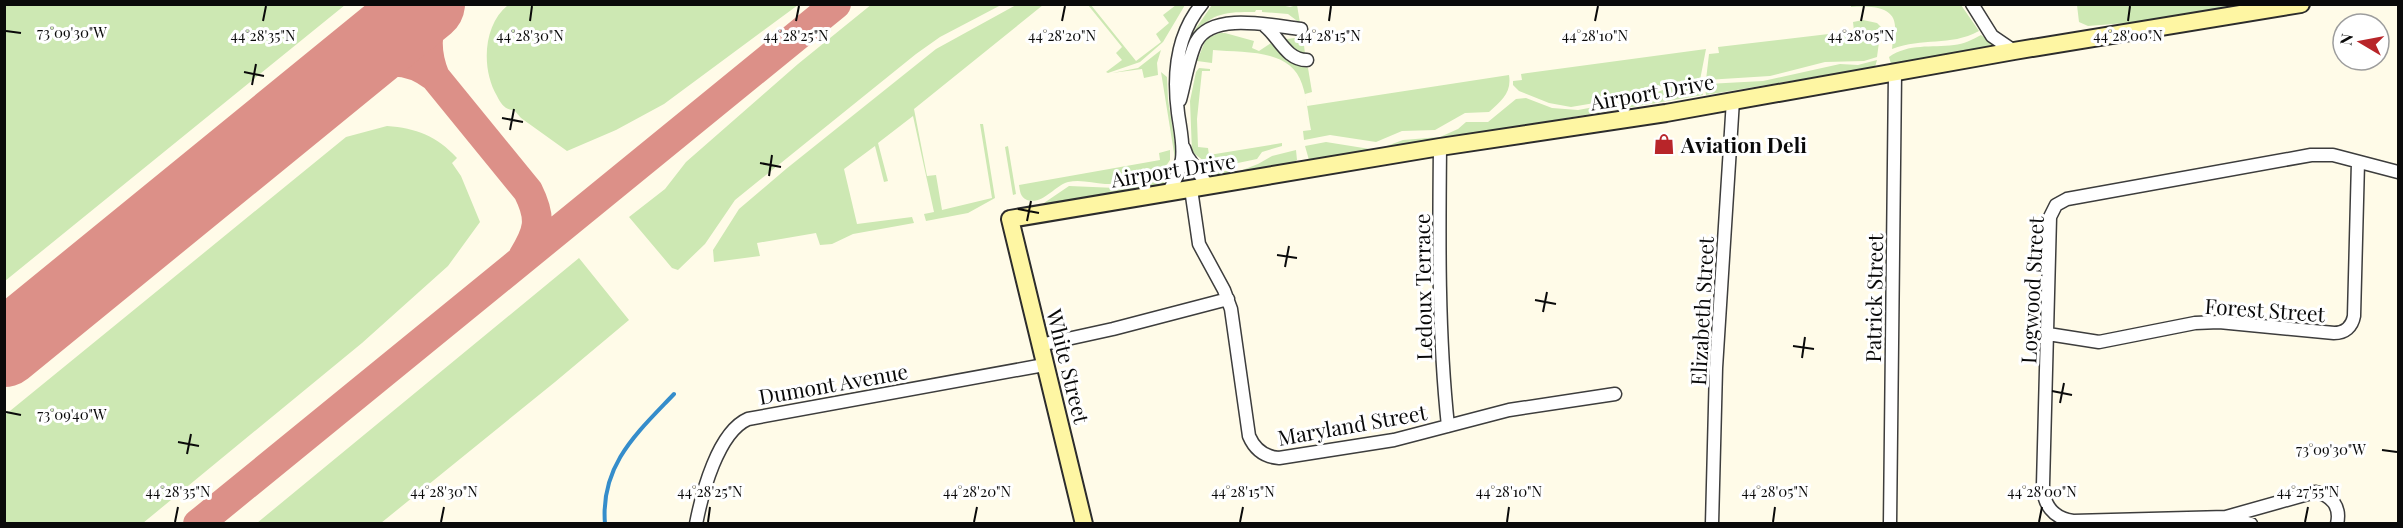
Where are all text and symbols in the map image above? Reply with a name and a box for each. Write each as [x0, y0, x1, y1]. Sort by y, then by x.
north arrow [2331, 12, 2391, 72]
text: 73°09'30"W [37, 22, 107, 42]
text: 44°28'35"N [231, 25, 296, 45]
text: 44°28'30"N [496, 25, 564, 45]
text: 44°28'25"N [763, 25, 829, 45]
text: 44°28'20"N [1028, 25, 1096, 45]
text: 44°28'15"N [1297, 25, 1361, 45]
text: 44°28'10"N [1562, 25, 1629, 45]
text: 44°28'05"N [1828, 25, 1895, 45]
text: 44°28'00"N [2093, 25, 2163, 45]
text: N [2334, 31, 2357, 47]
street label: Airport Drive [1587, 66, 1716, 116]
place label: Aviation Deli [1680, 130, 1807, 158]
shop icon: Aviation Deli [1652, 132, 1676, 156]
street label: Airport Drive [1108, 145, 1237, 193]
street label: Ledoux Terrace [1407, 213, 1437, 361]
street label: Logwood Street [2013, 215, 2049, 364]
street label: Patrick Street [1858, 233, 1888, 363]
street label: Elizabeth Street [1683, 235, 1719, 386]
street label: Forest Street [2204, 291, 2327, 327]
street label: White Street [1041, 305, 1097, 427]
street label: Dumont Avenue [756, 356, 910, 410]
street label: Maryland Street [1275, 397, 1429, 451]
text: 73°09'40"W [37, 404, 107, 424]
text: 73°09'30"W [2296, 439, 2366, 459]
text: 44°28'35"N [146, 481, 211, 501]
text: 44°28'30"N [410, 481, 478, 501]
text: 44°28'25"N [677, 481, 743, 501]
text: 44°28'20"N [943, 481, 1011, 501]
text: 44°28'15"N [1211, 481, 1275, 501]
text: 44°28'10"N [1476, 481, 1543, 501]
text: 44°28'05"N [1742, 481, 1809, 501]
text: 44°28'00"N [2007, 481, 2077, 501]
text: 44°27'55"N [2277, 481, 2340, 501]

